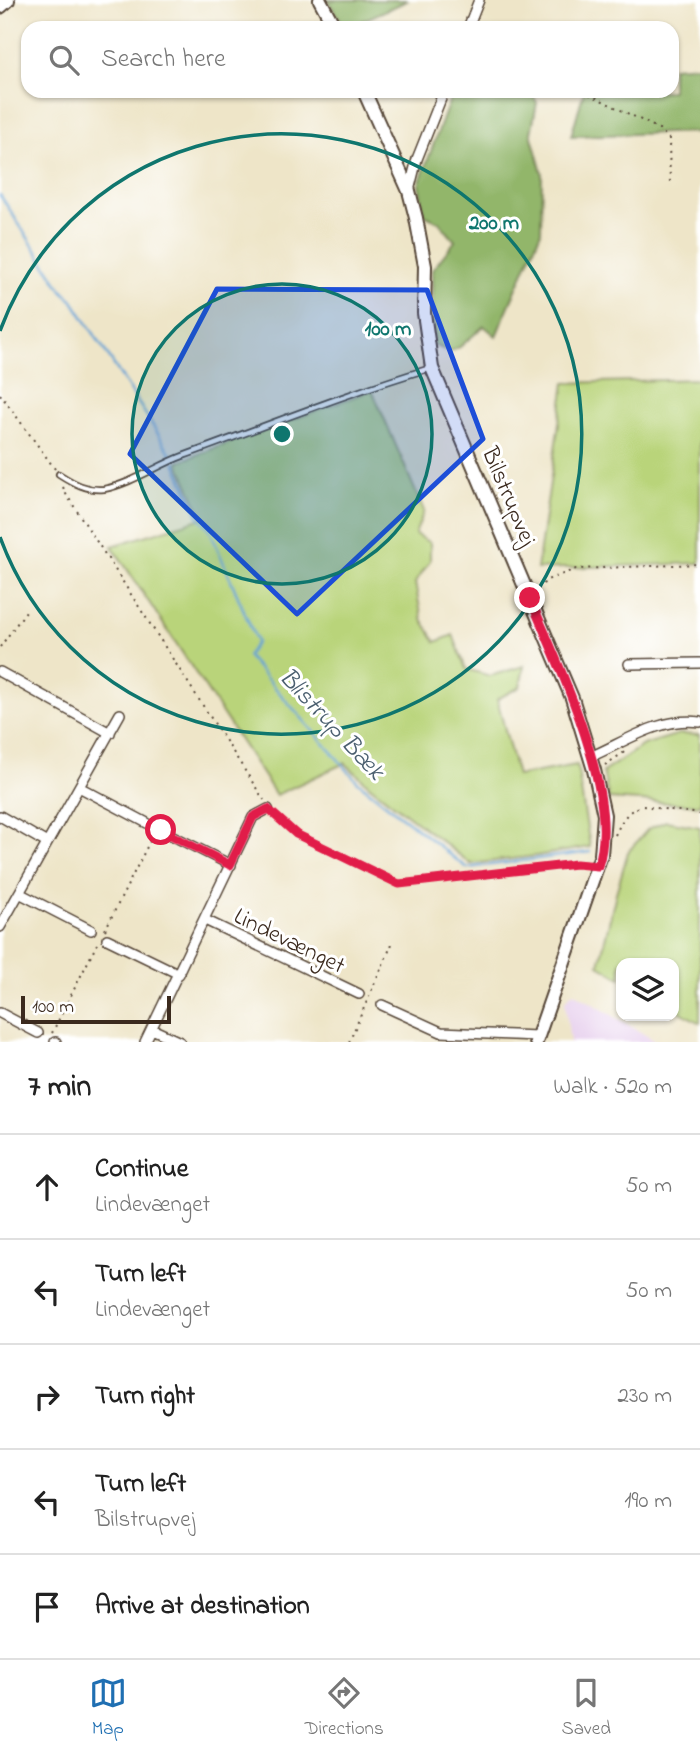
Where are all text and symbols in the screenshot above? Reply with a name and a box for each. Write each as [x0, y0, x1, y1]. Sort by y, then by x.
search box [21, 21, 679, 98]
icon: search [45, 41, 83, 79]
text: Search here [101, 41, 226, 79]
text: 200 m [468, 209, 519, 239]
text: 100 m [365, 315, 411, 345]
centre of rings [270, 422, 294, 446]
street label: Bilstrupvej [471, 441, 545, 553]
route end [514, 582, 545, 613]
water label: Blistrup Bæk [269, 660, 394, 791]
route start [145, 814, 176, 845]
street label: Lindevænget [227, 900, 351, 984]
map controls [616, 958, 679, 1021]
button: layers [616, 958, 679, 1021]
scale bar [21, 993, 172, 1025]
text: 100 m [32, 994, 74, 1021]
text: 7 min [28, 1066, 91, 1110]
text: Walk · 520 m [553, 1071, 672, 1104]
text: Continue [95, 1151, 188, 1189]
icon: ahead [28, 1168, 66, 1206]
text: 50 m [625, 1170, 672, 1203]
text: Lindevænget [95, 1189, 210, 1222]
text: Turn left [95, 1256, 186, 1294]
icon: left [28, 1273, 66, 1311]
text: 50 m [625, 1275, 672, 1308]
text: Lindevænget [95, 1294, 210, 1327]
icon: right [28, 1378, 66, 1416]
text: Turn right [95, 1378, 195, 1416]
text: 230 m [618, 1380, 672, 1413]
text: Turn left [95, 1466, 186, 1504]
icon: left [28, 1483, 66, 1521]
text: 190 m [624, 1485, 672, 1518]
text: Bilstrupvej [95, 1504, 195, 1537]
icon: arrive [28, 1588, 66, 1626]
text: Arrive at destination [95, 1588, 310, 1626]
tab: Map [89, 1674, 127, 1743]
tab: Directions [305, 1674, 384, 1743]
tab: Saved [562, 1674, 611, 1743]

